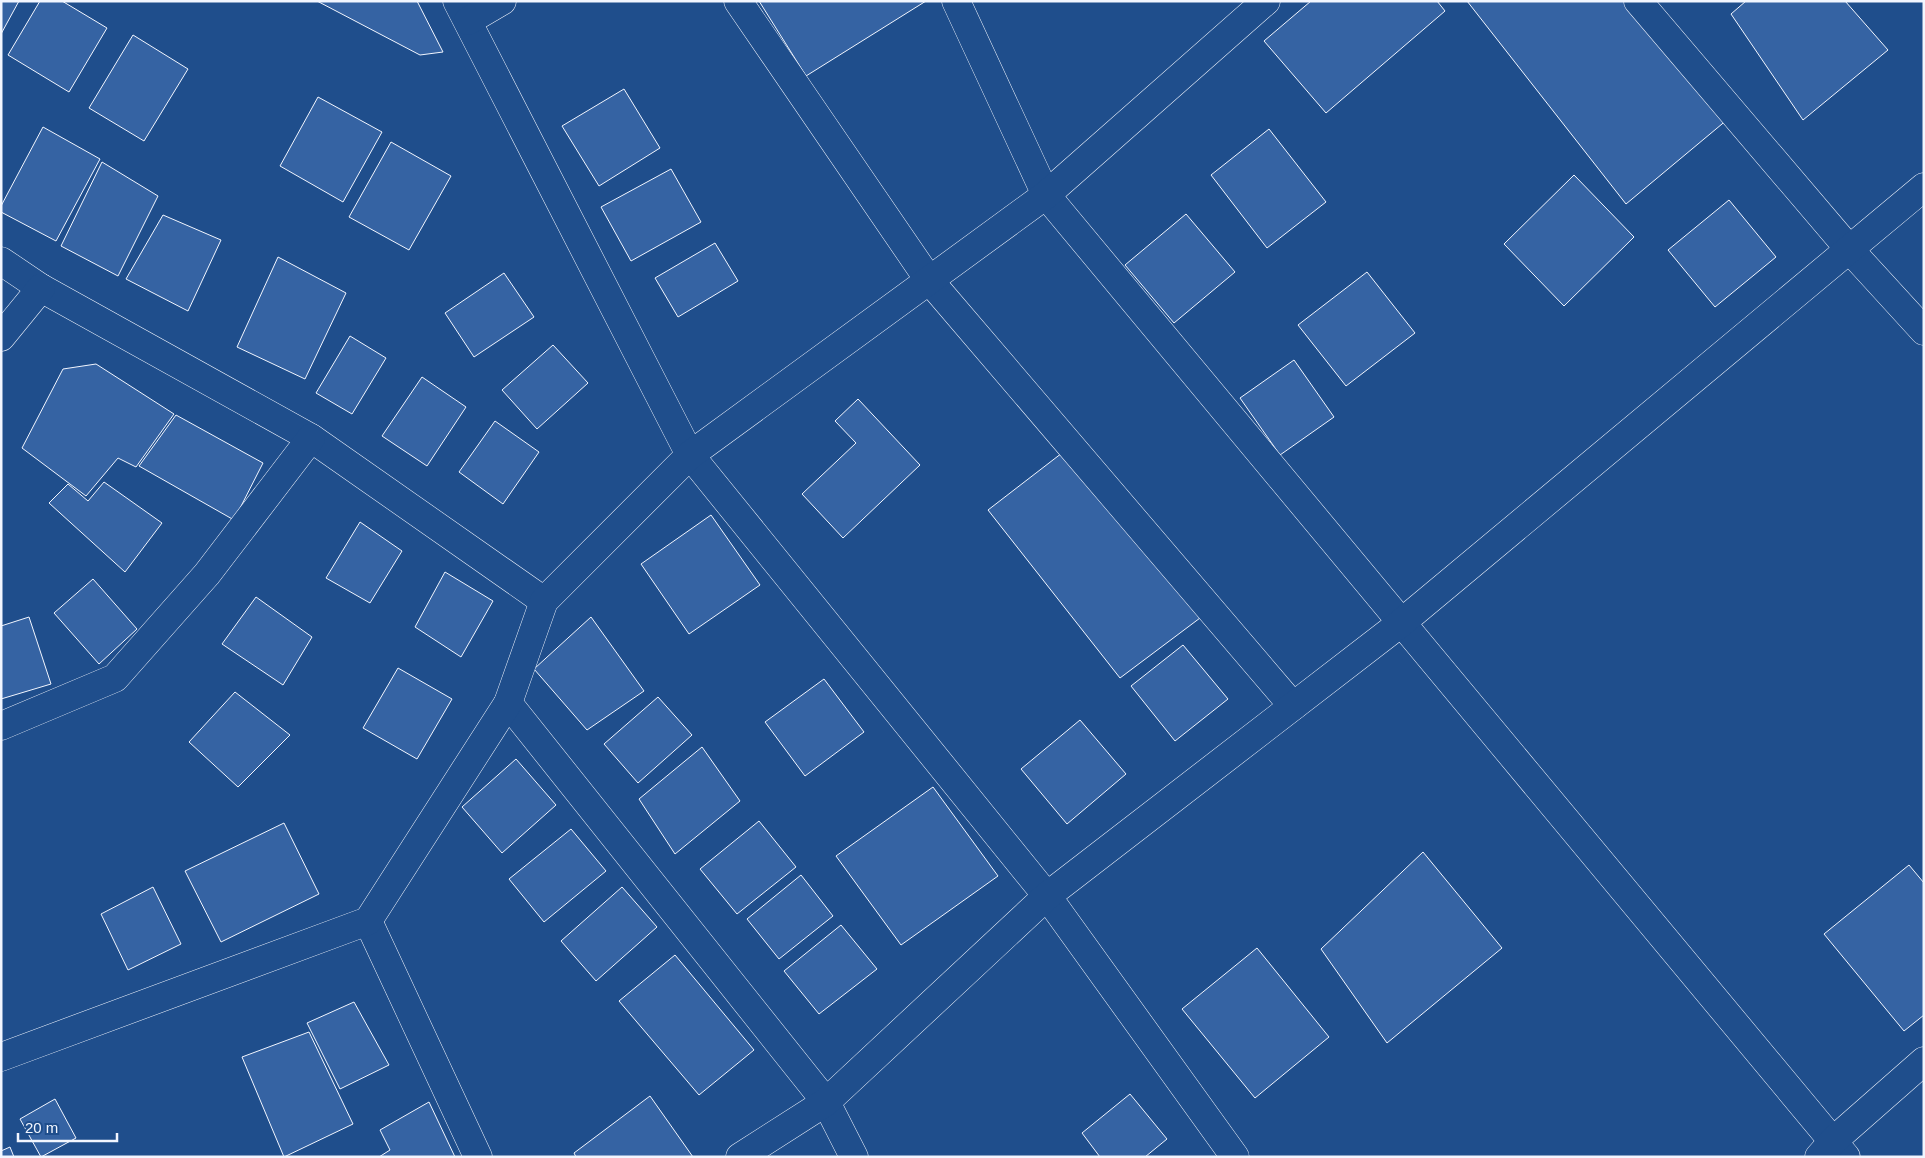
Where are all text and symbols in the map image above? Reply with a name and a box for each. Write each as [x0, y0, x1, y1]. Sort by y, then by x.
scale bar [18, 1110, 116, 1142]
text: 20 m [25, 1119, 58, 1136]

